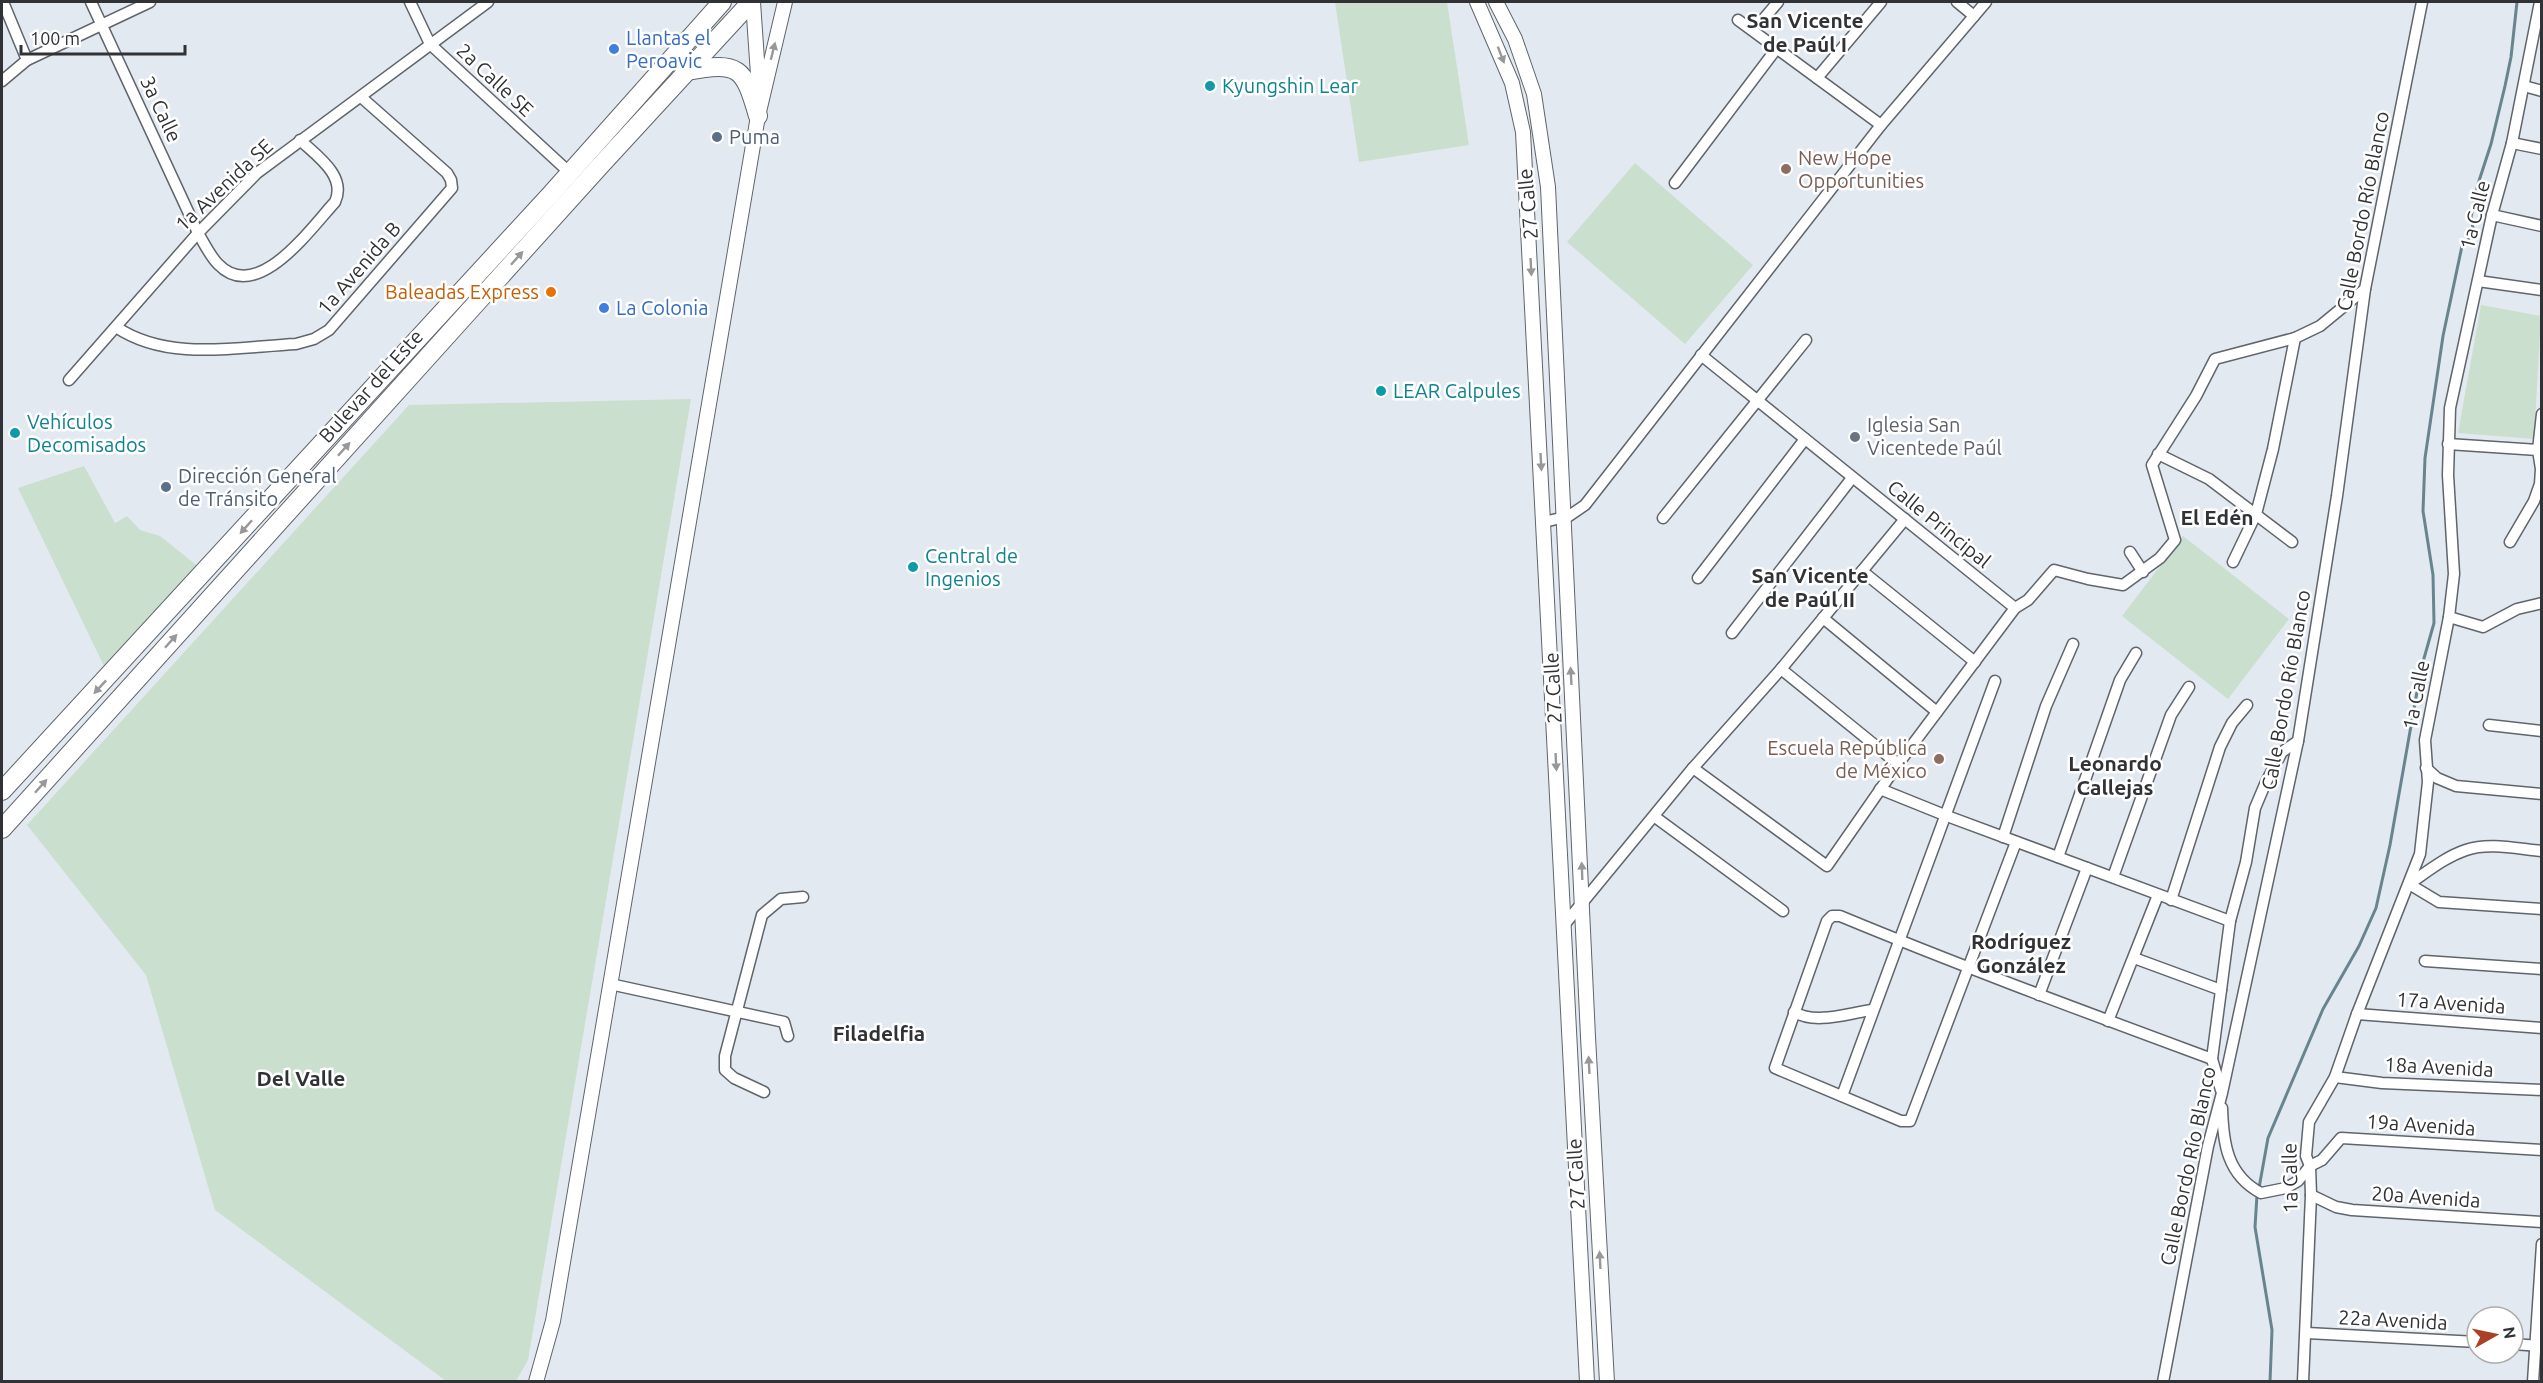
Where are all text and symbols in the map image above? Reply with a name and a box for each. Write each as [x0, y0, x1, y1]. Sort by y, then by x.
district label: San Vicente de Paúl I [1746, 8, 1864, 56]
scale bar [21, 18, 184, 56]
place label: Llantas el Peroavic [626, 26, 711, 72]
text: 100 m [30, 28, 80, 48]
street label: 2a Calle SE [452, 38, 538, 121]
marker: Llantas el Peroavic [607, 42, 621, 56]
one-way arrow [768, 42, 778, 61]
one-way arrow [1497, 46, 1506, 64]
street label: 3a Calle [136, 72, 187, 145]
place label: Kyungshin Lear [1222, 74, 1359, 97]
marker: Kyungshin Lear [1203, 79, 1217, 93]
street label: Calle Bordo Río Blanco [2332, 109, 2393, 313]
place label: Puma [729, 125, 780, 148]
marker: Puma [710, 130, 724, 144]
street label: 1a Avenida SE [170, 134, 277, 235]
place label: New Hope Opportunities [1798, 146, 1924, 192]
marker: New Hope Opportunities [1779, 162, 1793, 176]
street label: 27 Calle [1513, 168, 1542, 241]
street label: 1a Calle [2455, 178, 2494, 252]
street label: 1a Avenida B [312, 217, 405, 319]
one-way arrow [510, 250, 524, 265]
one-way arrow [1527, 258, 1536, 277]
place label: Baleadas Express [385, 280, 539, 303]
marker: Baleadas Express [544, 285, 558, 299]
place label: La Colonia [616, 296, 709, 319]
marker: La Colonia [597, 301, 611, 315]
street label: Bulevar del Este [314, 324, 427, 447]
place label: LEAR Calpules [1393, 379, 1521, 402]
marker: LEAR Calpules [1374, 384, 1388, 398]
place label: Vehículos Decomisados [27, 410, 146, 456]
place label: Iglesia San Vicentede Paúl [1867, 413, 2002, 459]
marker: Vehículos Decomisados [8, 426, 22, 440]
marker: Iglesia San Vicentede Paúl [1848, 430, 1862, 444]
one-way arrow [337, 442, 350, 457]
one-way arrow [1537, 453, 1546, 472]
place label: Dirección General de Tránsito [178, 464, 337, 510]
street label: Calle Principal [1883, 475, 1995, 572]
marker: Dirección General de Tránsito [159, 480, 173, 494]
district label: El Edén [2180, 505, 2254, 529]
one-way arrow [239, 520, 253, 535]
place label: Central de Ingenios [925, 544, 1018, 590]
marker: Central de Ingenios [906, 560, 920, 574]
district label: San Vicente de Paúl II [1751, 563, 1869, 611]
street label: Calle Bordo Río Blanco [2257, 588, 2314, 792]
one-way arrow [164, 634, 177, 649]
street label: 27 Calle [1539, 652, 1566, 724]
street label: 1a Calle [2398, 658, 2433, 732]
one-way arrow [1567, 666, 1576, 685]
one-way arrow [93, 679, 107, 694]
place label: Escuela República de México [1767, 736, 1927, 782]
district label: Leonardo Callejas [2068, 751, 2162, 799]
one-way arrow [1552, 752, 1561, 771]
marker: Escuela República de México [1932, 752, 1946, 766]
one-way arrow [34, 778, 48, 793]
one-way arrow [1577, 861, 1586, 880]
district label: Rodríguez González [1971, 929, 2071, 977]
street label: 17a Avenida [2396, 987, 2506, 1018]
district label: Filadelfia [833, 1021, 925, 1045]
street label: 18a Avenida [2384, 1052, 2494, 1081]
one-way arrow [1585, 1056, 1594, 1075]
street label: Calle Bordo Río Blanco [2155, 1064, 2220, 1267]
district label: Del Valle [257, 1066, 345, 1090]
street label: 19a Avenida [2366, 1109, 2476, 1140]
street label: 27 Calle [1562, 1138, 1589, 1210]
street label: 1a Calle [2277, 1143, 2302, 1213]
street label: 20a Avenida [2371, 1181, 2481, 1212]
one-way arrow [1596, 1251, 1605, 1270]
street label: 22a Avenida [2338, 1305, 2448, 1334]
north arrow [2465, 1305, 2525, 1365]
text: N [2500, 1325, 2520, 1340]

